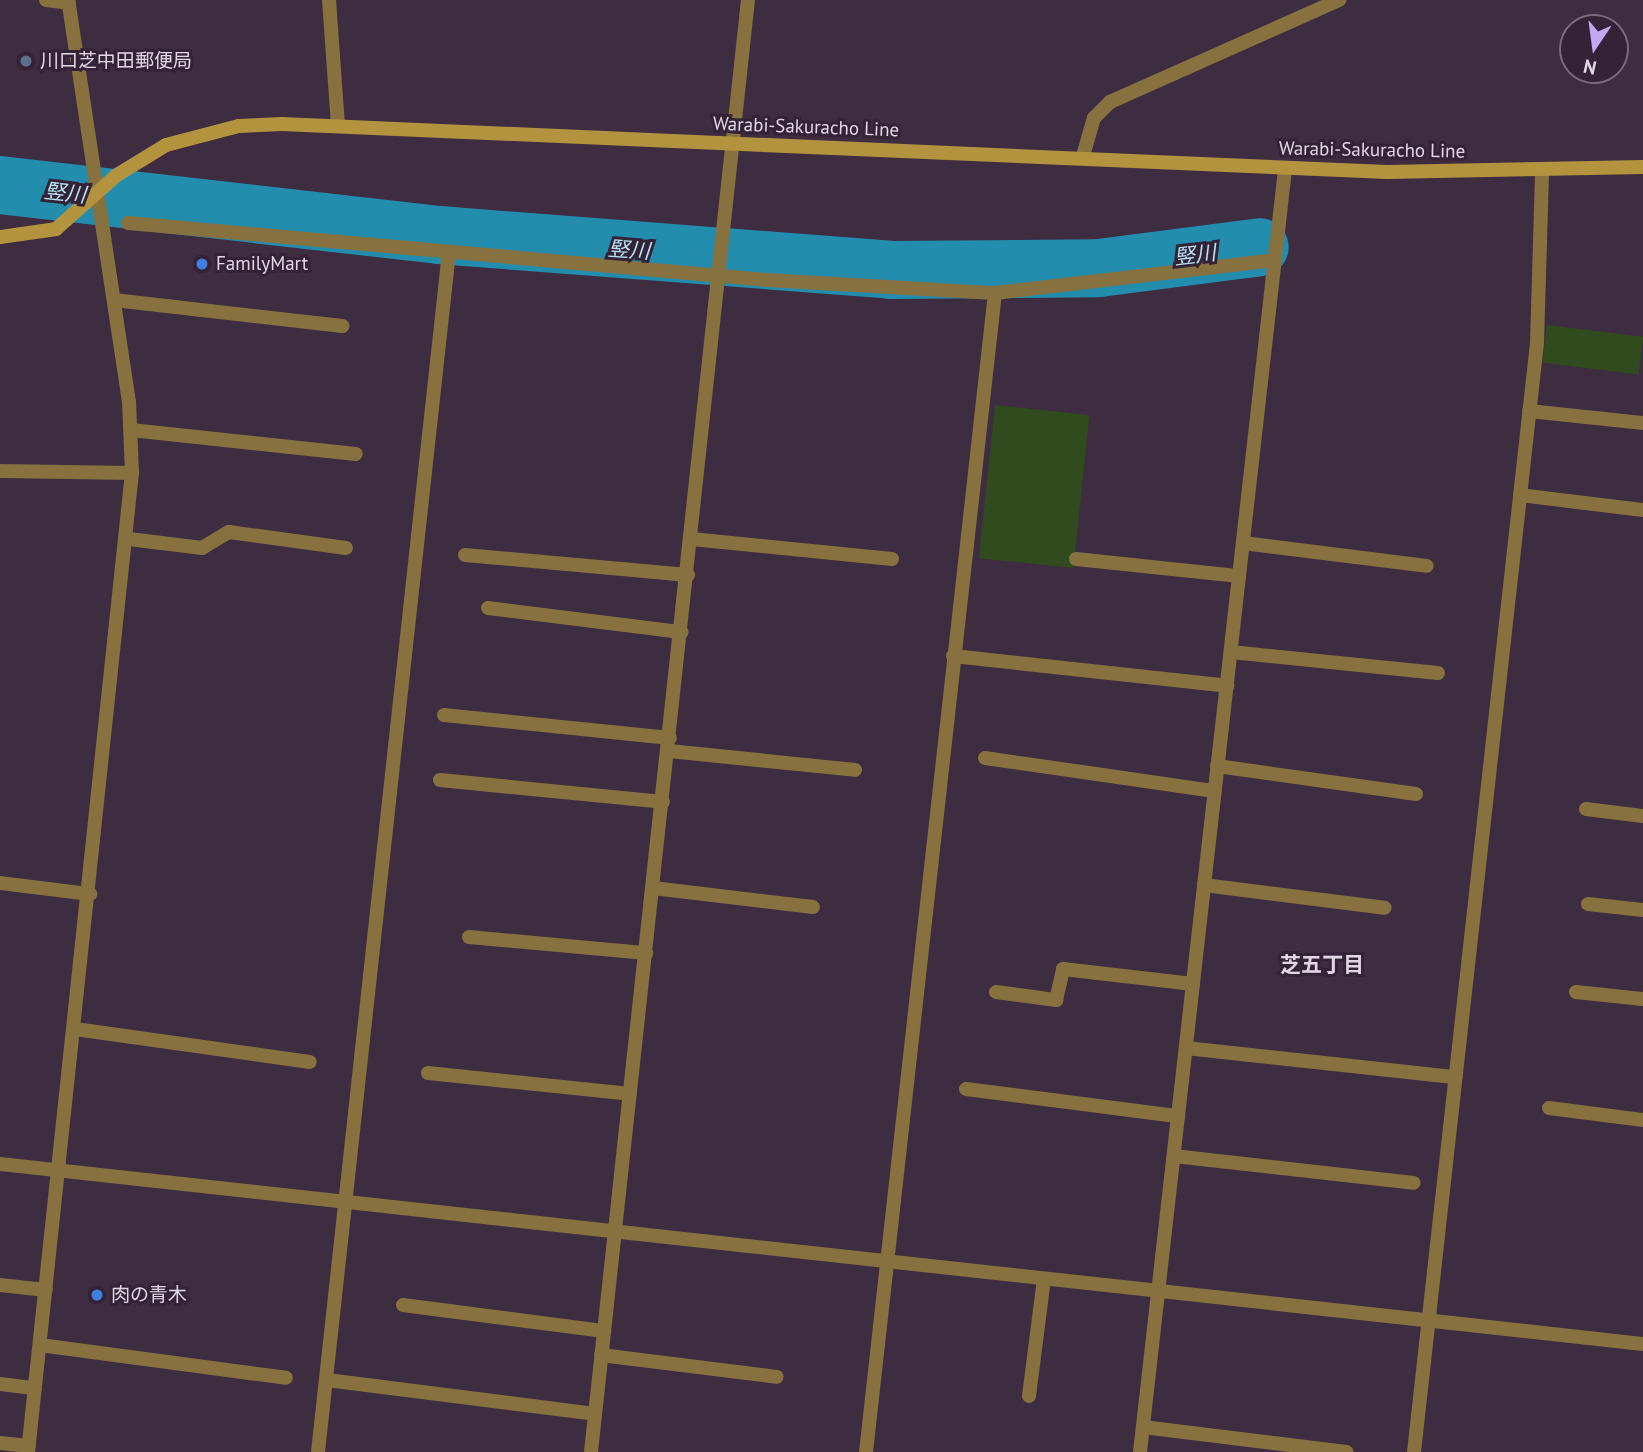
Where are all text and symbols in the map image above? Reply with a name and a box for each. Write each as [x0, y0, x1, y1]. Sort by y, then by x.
north arrow [1559, 14, 1629, 84]
place label: 川口芝中田郵便局 [40, 50, 192, 72]
marker: 川口芝中田郵便局 [18, 53, 34, 69]
text: N [1581, 54, 1599, 81]
street label: Warabi-Sakuracho Line [712, 112, 900, 142]
street label: Warabi-Sakuracho Line [1279, 137, 1465, 163]
water label: 竪川 [43, 178, 87, 208]
water label: 竪川 [607, 236, 651, 264]
water label: 竪川 [1173, 240, 1217, 270]
place label: FamilyMart [216, 253, 308, 275]
marker: FamilyMart [194, 256, 210, 272]
district label: 芝五丁目 [1280, 952, 1364, 978]
place label: 肉の青木 [111, 1284, 187, 1306]
marker: 肉の青木 [89, 1287, 105, 1303]

